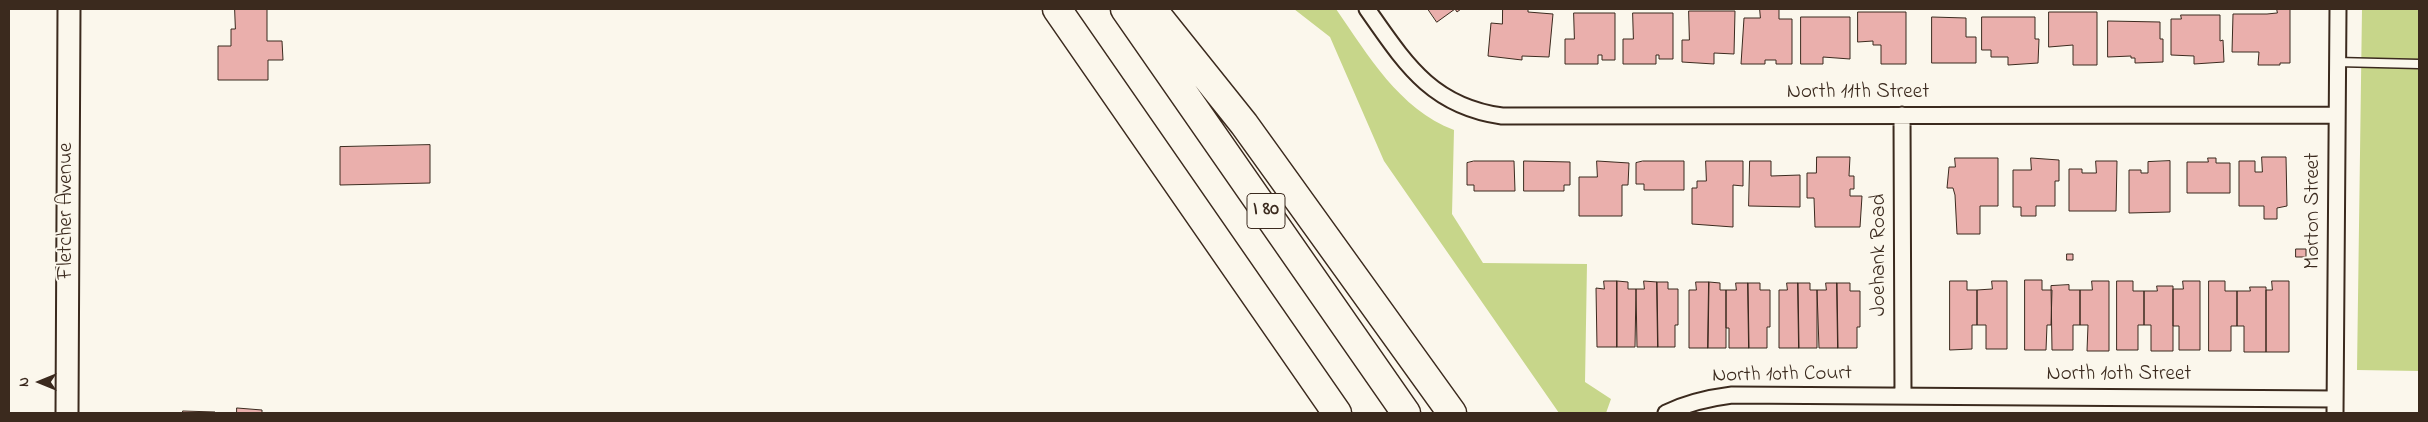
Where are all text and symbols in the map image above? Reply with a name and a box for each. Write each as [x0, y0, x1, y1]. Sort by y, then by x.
street label: North 11th Street [1787, 81, 1929, 107]
street label: Fletcher Avenue [55, 143, 81, 279]
street label: Morton Street [2302, 153, 2328, 269]
road number: I 80 [1247, 194, 1285, 228]
street label: Joehank Road [1868, 194, 1894, 316]
north arrow [15, 357, 65, 407]
street label: North 10th Court [1712, 362, 1852, 390]
street label: North 10th Street [2047, 363, 2191, 389]
text: N [14, 377, 35, 387]

